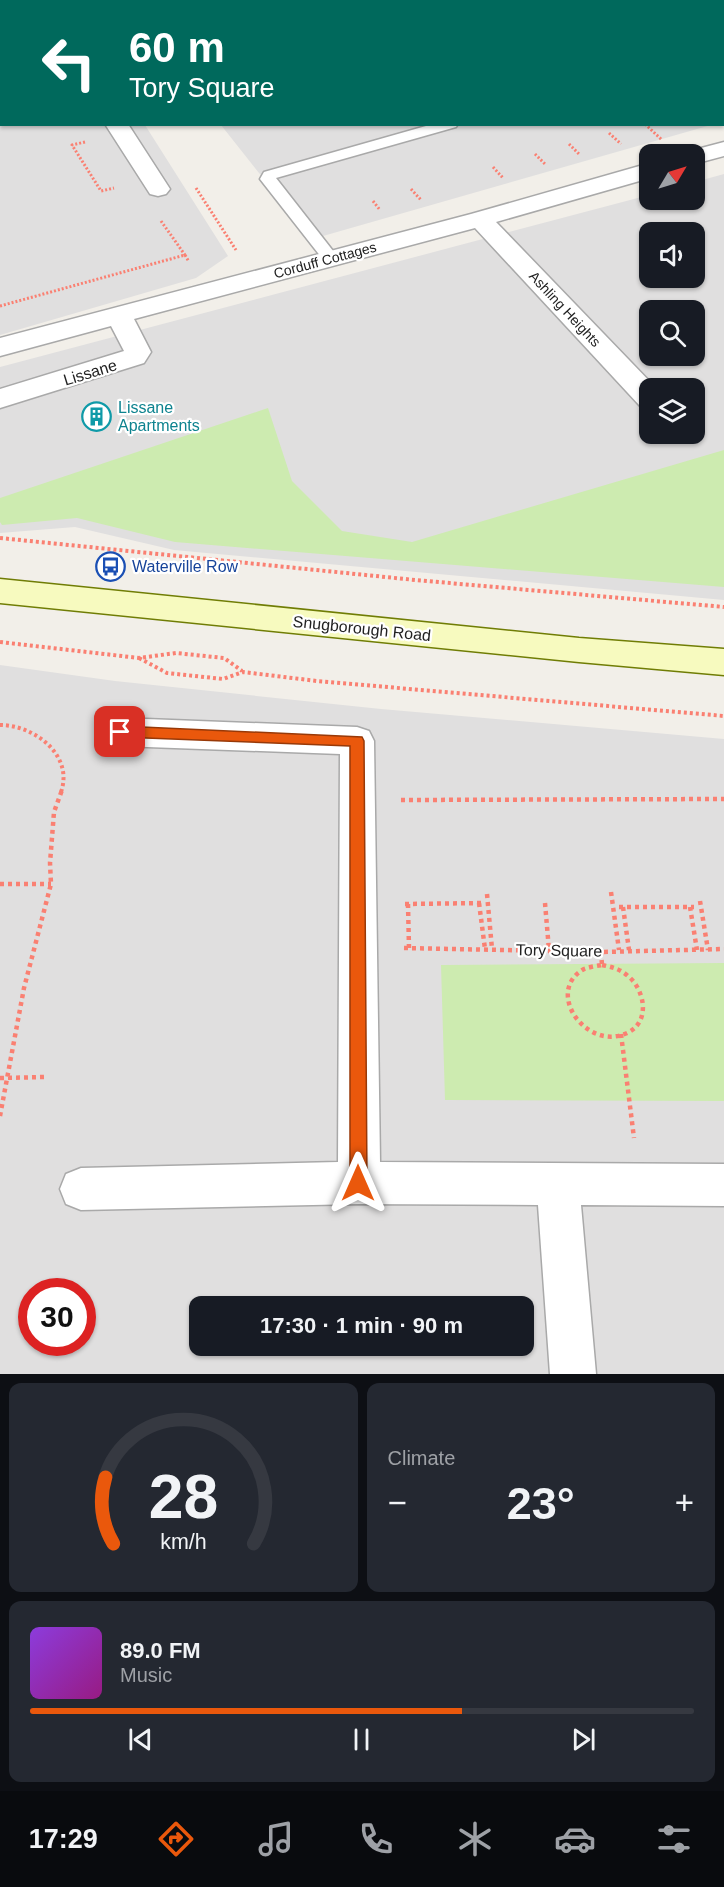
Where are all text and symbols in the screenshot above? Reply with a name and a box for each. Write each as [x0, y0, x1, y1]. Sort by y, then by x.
icon: left [30, 24, 108, 102]
text: 60 m [129, 24, 225, 71]
text: Tory Square [129, 73, 275, 103]
north arrow [639, 144, 705, 210]
map controls [639, 144, 705, 444]
button: sound [639, 222, 705, 288]
street label: Corduff Cottages [272, 239, 378, 281]
street label: Ashling Heights [526, 268, 604, 350]
button: search [639, 300, 705, 366]
street label: Lissane [61, 356, 119, 389]
button: layers [639, 378, 705, 444]
place label: Lissane Apartments [118, 399, 200, 434]
building icon: Lissane Apartments [81, 400, 113, 432]
bus stop icon: Waterville Row [95, 550, 127, 582]
place label: Waterville Row [132, 558, 239, 575]
street label: Snugborough Road [292, 613, 432, 644]
pin [94, 706, 145, 757]
icon: arrive [103, 715, 136, 748]
street label: Tory Square [516, 941, 602, 960]
position arrow [326, 1151, 390, 1215]
speed limit sign: 30 [18, 1278, 96, 1356]
text: 17:30 · 1 min · 90 m [260, 1313, 463, 1338]
text: Climate [388, 1447, 455, 1469]
text: 28 [149, 1462, 218, 1531]
text: 23° [507, 1478, 575, 1529]
text: − [388, 1484, 407, 1521]
text: + [675, 1484, 694, 1521]
text: km/h [160, 1531, 206, 1555]
text: 89.0 FM [120, 1638, 201, 1663]
text: Music [120, 1664, 172, 1686]
icon: previous [124, 1723, 157, 1756]
icon: pause [345, 1723, 378, 1756]
icon: next [567, 1723, 600, 1756]
icon: directions [155, 1818, 197, 1860]
icon: music [255, 1818, 297, 1860]
icon: phone [355, 1818, 397, 1860]
icon: climate [454, 1818, 496, 1860]
icon: car [554, 1818, 596, 1860]
icon: filters [653, 1818, 695, 1860]
text: 17:29 [29, 1824, 98, 1854]

